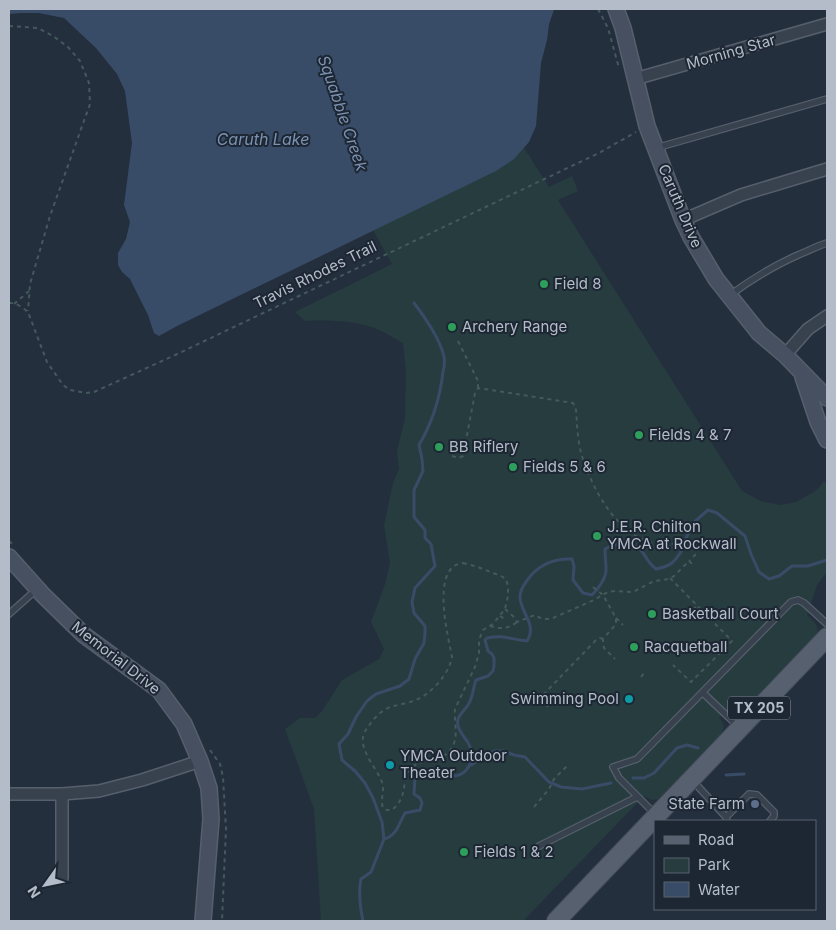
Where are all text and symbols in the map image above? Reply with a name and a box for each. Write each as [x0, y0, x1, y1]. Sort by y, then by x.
street label: Morning Star [684, 30, 778, 73]
water label: Squabble Creek [314, 52, 372, 174]
water label: Caruth Lake [217, 129, 309, 149]
street label: Caruth Drive [654, 161, 707, 251]
street label: Travis Rhodes Trail [250, 237, 379, 313]
place label: Field 8 [554, 274, 602, 293]
marker: Field 8 [538, 278, 550, 290]
place label: Archery Range [462, 317, 567, 336]
marker: Archery Range [446, 321, 458, 333]
place label: Fields 4 & 7 [649, 425, 731, 444]
marker: Fields 4 & 7 [633, 429, 645, 441]
place label: BB Riflery [449, 437, 519, 456]
marker: BB Riflery [433, 441, 445, 453]
place label: Fields 5 & 6 [523, 457, 606, 476]
marker: Fields 5 & 6 [507, 461, 519, 473]
place label: J.E.R. Chilton YMCA at Rockwall [607, 517, 737, 553]
marker: J.E.R. Chilton YMCA at Rockwall [591, 530, 603, 542]
place label: Basketball Court [662, 604, 779, 623]
marker: Basketball Court [646, 608, 658, 620]
street label: Memorial Drive [68, 617, 164, 698]
place label: Racquetball [644, 637, 727, 656]
marker: Racquetball [628, 641, 640, 653]
place label: Swimming Pool [510, 689, 619, 708]
marker: Swimming Pool [623, 693, 635, 705]
road number: TX 205 [728, 696, 790, 720]
place label: YMCA Outdoor Theater [400, 746, 507, 782]
marker: YMCA Outdoor Theater [384, 759, 396, 771]
place label: State Farm [668, 794, 745, 813]
marker: State Farm [749, 798, 761, 810]
legend [654, 820, 816, 910]
text: Road [698, 830, 734, 849]
place label: Fields 1 & 2 [474, 842, 554, 861]
marker: Fields 1 & 2 [458, 846, 470, 858]
text: Park [698, 855, 731, 874]
north arrow [20, 860, 70, 910]
text: Water [698, 880, 740, 899]
text: N [24, 883, 44, 901]

